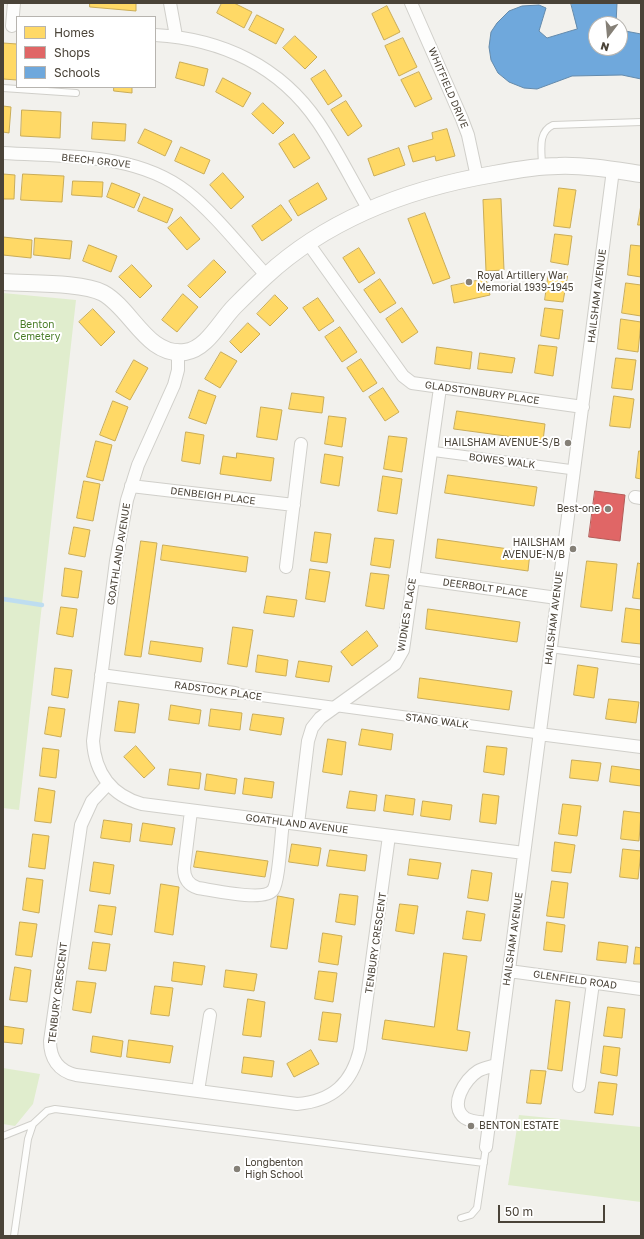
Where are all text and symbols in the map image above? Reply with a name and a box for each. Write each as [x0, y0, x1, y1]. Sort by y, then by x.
legend [16, 16, 156, 88]
north arrow [588, 16, 628, 56]
text: Homes [54, 25, 94, 40]
text: N [599, 40, 611, 54]
text: Shops [54, 45, 90, 60]
street label: WHITFIELD DRIVE [426, 46, 470, 130]
text: Schools [54, 65, 100, 80]
street label: BEECH GROVE [61, 151, 131, 171]
street label: HAILSHAM AVENUE [585, 248, 609, 344]
place label: Royal Artillery War Memorial 1939-1945 [477, 270, 574, 294]
marker: Royal Artillery War Memorial 1939-1945 [464, 277, 474, 287]
park label: Benton Cemetery [14, 319, 60, 342]
street label: GLADSTONBURY PLACE [424, 379, 540, 407]
place label: HAILSHAM AVENUE-S/B [444, 437, 560, 449]
marker: HAILSHAM AVENUE-S/B [563, 438, 573, 448]
street label: BOWES WALK [468, 451, 536, 471]
street label: DENBEIGH PLACE [170, 485, 256, 507]
street label: GOATHLAND AVENUE [105, 502, 133, 606]
place label: Best-one [557, 503, 600, 515]
marker: Best-one [603, 504, 613, 514]
place label: HAILSHAM AVENUE-N/B [503, 537, 565, 560]
marker: HAILSHAM AVENUE-N/B [568, 544, 578, 554]
street label: HAILSHAM AVENUE [542, 570, 566, 666]
street label: DEERBOLT PLACE [442, 576, 528, 600]
street label: WIDNES PLACE [395, 577, 419, 653]
street label: RADSTOCK PLACE [173, 679, 263, 703]
street label: STANG WALK [405, 711, 469, 731]
street label: GOATHLAND AVENUE [245, 812, 349, 836]
street label: HAILSHAM AVENUE [500, 891, 526, 987]
street label: TENBURY CRESCENT [363, 892, 389, 994]
street label: TENBURY CRESCENT [46, 942, 70, 1044]
street label: GLENFIELD ROAD [532, 968, 618, 992]
place label: BENTON ESTATE [479, 1120, 559, 1132]
marker: BENTON ESTATE [466, 1121, 476, 1131]
place label: Longbenton High School [245, 1157, 303, 1180]
marker: Longbenton High School [232, 1164, 242, 1174]
scale bar [500, 1197, 607, 1223]
text: 50 m [505, 1204, 533, 1219]

